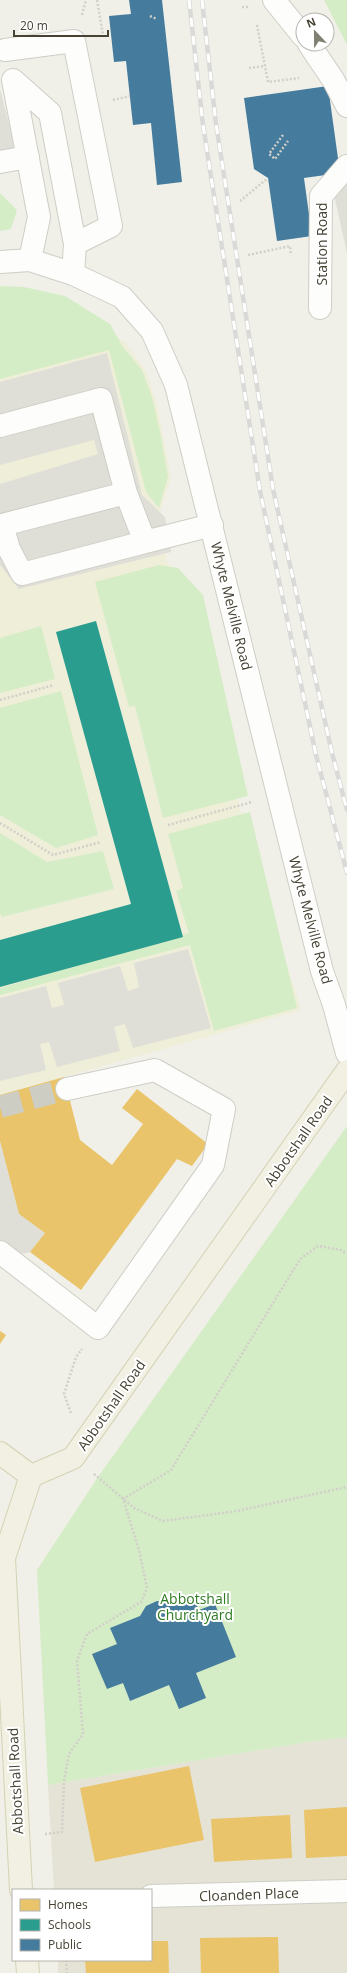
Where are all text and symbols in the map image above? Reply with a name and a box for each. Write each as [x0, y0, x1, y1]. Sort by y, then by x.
scale bar [14, 12, 108, 38]
north arrow [295, 12, 335, 52]
text: N [304, 14, 318, 31]
text: 20 m [20, 17, 48, 34]
street label: Station Road [312, 202, 331, 286]
street label: Whyte Melville Road [207, 540, 257, 672]
street label: Whyte Melville Road [285, 854, 337, 986]
street label: Abbotshall Road [260, 1092, 336, 1190]
street label: Abbotshall Road [73, 1356, 149, 1454]
park label: Abbotshall Churchyard [157, 1589, 233, 1624]
street label: Abbotshall Road [3, 1727, 27, 1835]
street label: Cloanden Place [199, 1883, 299, 1905]
legend [12, 1889, 152, 1961]
text: Homes [48, 1896, 88, 1913]
text: Schools [48, 1916, 91, 1933]
text: Public [48, 1936, 82, 1953]

